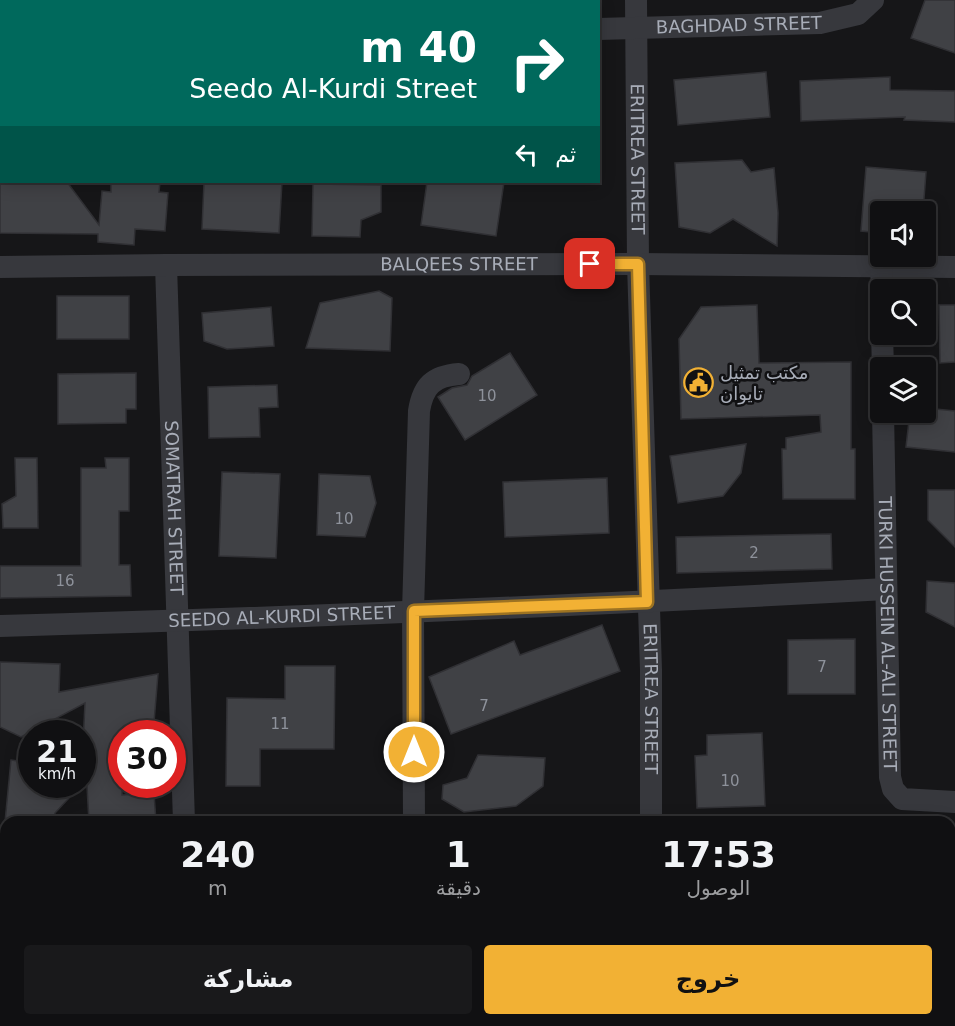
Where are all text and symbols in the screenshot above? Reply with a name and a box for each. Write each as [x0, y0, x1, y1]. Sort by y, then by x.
street label: BAGHDAD STREET [656, 12, 823, 37]
text: 40 m [360, 23, 477, 72]
icon: right [498, 24, 576, 102]
text: Seedo Al-Kurdi Street [189, 73, 477, 104]
street label: ERITREA STREET [627, 83, 649, 235]
icon: left [510, 138, 543, 171]
text: ثم [555, 142, 576, 167]
map controls [870, 201, 936, 423]
button: sound [870, 201, 936, 267]
pin [564, 238, 615, 289]
icon: arrive [573, 247, 606, 280]
street label: BALQEES STREET [380, 253, 539, 275]
button: search [870, 279, 936, 345]
button: layers [870, 357, 936, 423]
place label: مكتب تمثيل تايوان [720, 362, 808, 405]
public building icon: مكتب تمثيل تايوان [683, 367, 715, 399]
house number: 10 [477, 387, 497, 405]
street label: SOMATRAH STREET [161, 420, 188, 597]
street label: TURKI HUSSEIN AL-ALI STREET [875, 495, 901, 773]
house number: 10 [334, 510, 354, 528]
house number: 2 [749, 544, 759, 562]
house number: 16 [55, 572, 75, 590]
street label: SEEDO AL-KURDI STREET [168, 601, 397, 631]
street label: ERITREA STREET [640, 623, 662, 775]
house number: 7 [817, 658, 827, 676]
house number: 7 [479, 697, 489, 715]
house number: 11 [270, 715, 290, 733]
speed limit sign: 30 [108, 720, 186, 798]
position arrow [382, 720, 446, 784]
text: 21 [36, 734, 78, 769]
text: km/h [38, 765, 76, 783]
house number: 10 [720, 772, 740, 790]
text: 240 [180, 834, 255, 875]
text: 1 [446, 834, 471, 875]
text: 17:53 [661, 834, 776, 875]
text: m [208, 876, 228, 900]
text: دقيقة [436, 876, 481, 900]
text: الوصول [687, 876, 750, 900]
button: مشاركة [24, 945, 472, 1014]
button: خروج [484, 945, 932, 1014]

